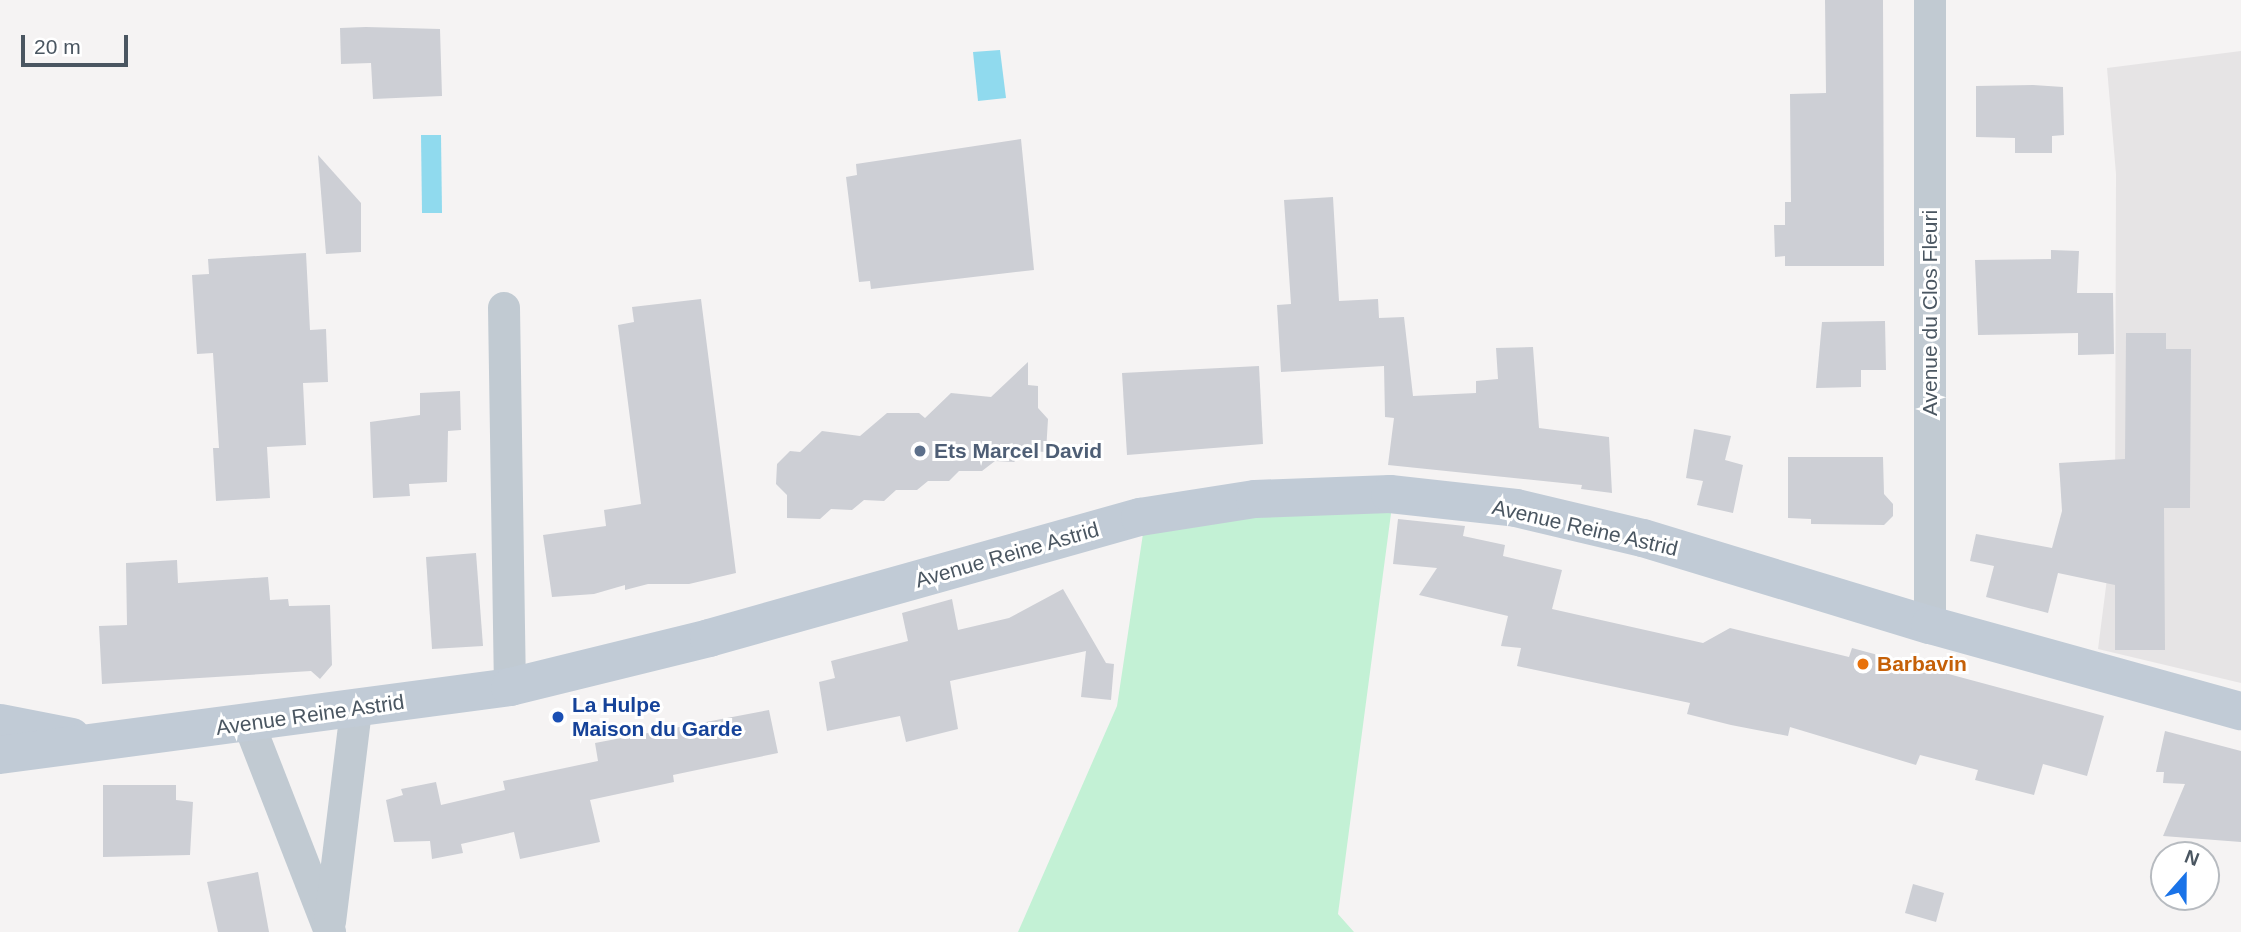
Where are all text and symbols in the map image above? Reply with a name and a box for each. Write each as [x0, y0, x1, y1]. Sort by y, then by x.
scale bar [24, 21, 131, 65]
text: 20 m [34, 35, 81, 58]
street label: Avenue du Clos Fleuri [1917, 210, 1943, 416]
place label: Ets Marcel David [934, 438, 1102, 464]
marker: Ets Marcel David [912, 443, 928, 459]
street label: Avenue Reine Astrid [1489, 494, 1681, 562]
street label: Avenue Reine Astrid [912, 517, 1102, 593]
place label: Barbavin [1877, 651, 1967, 677]
marker: Barbavin [1855, 656, 1871, 672]
street label: Avenue Reine Astrid [214, 689, 406, 741]
place label: La Hulpe Maison du Garde [572, 692, 742, 742]
marker: La Hulpe Maison du Garde [550, 709, 566, 725]
north arrow [2150, 841, 2220, 911]
text: N [2182, 846, 2202, 870]

